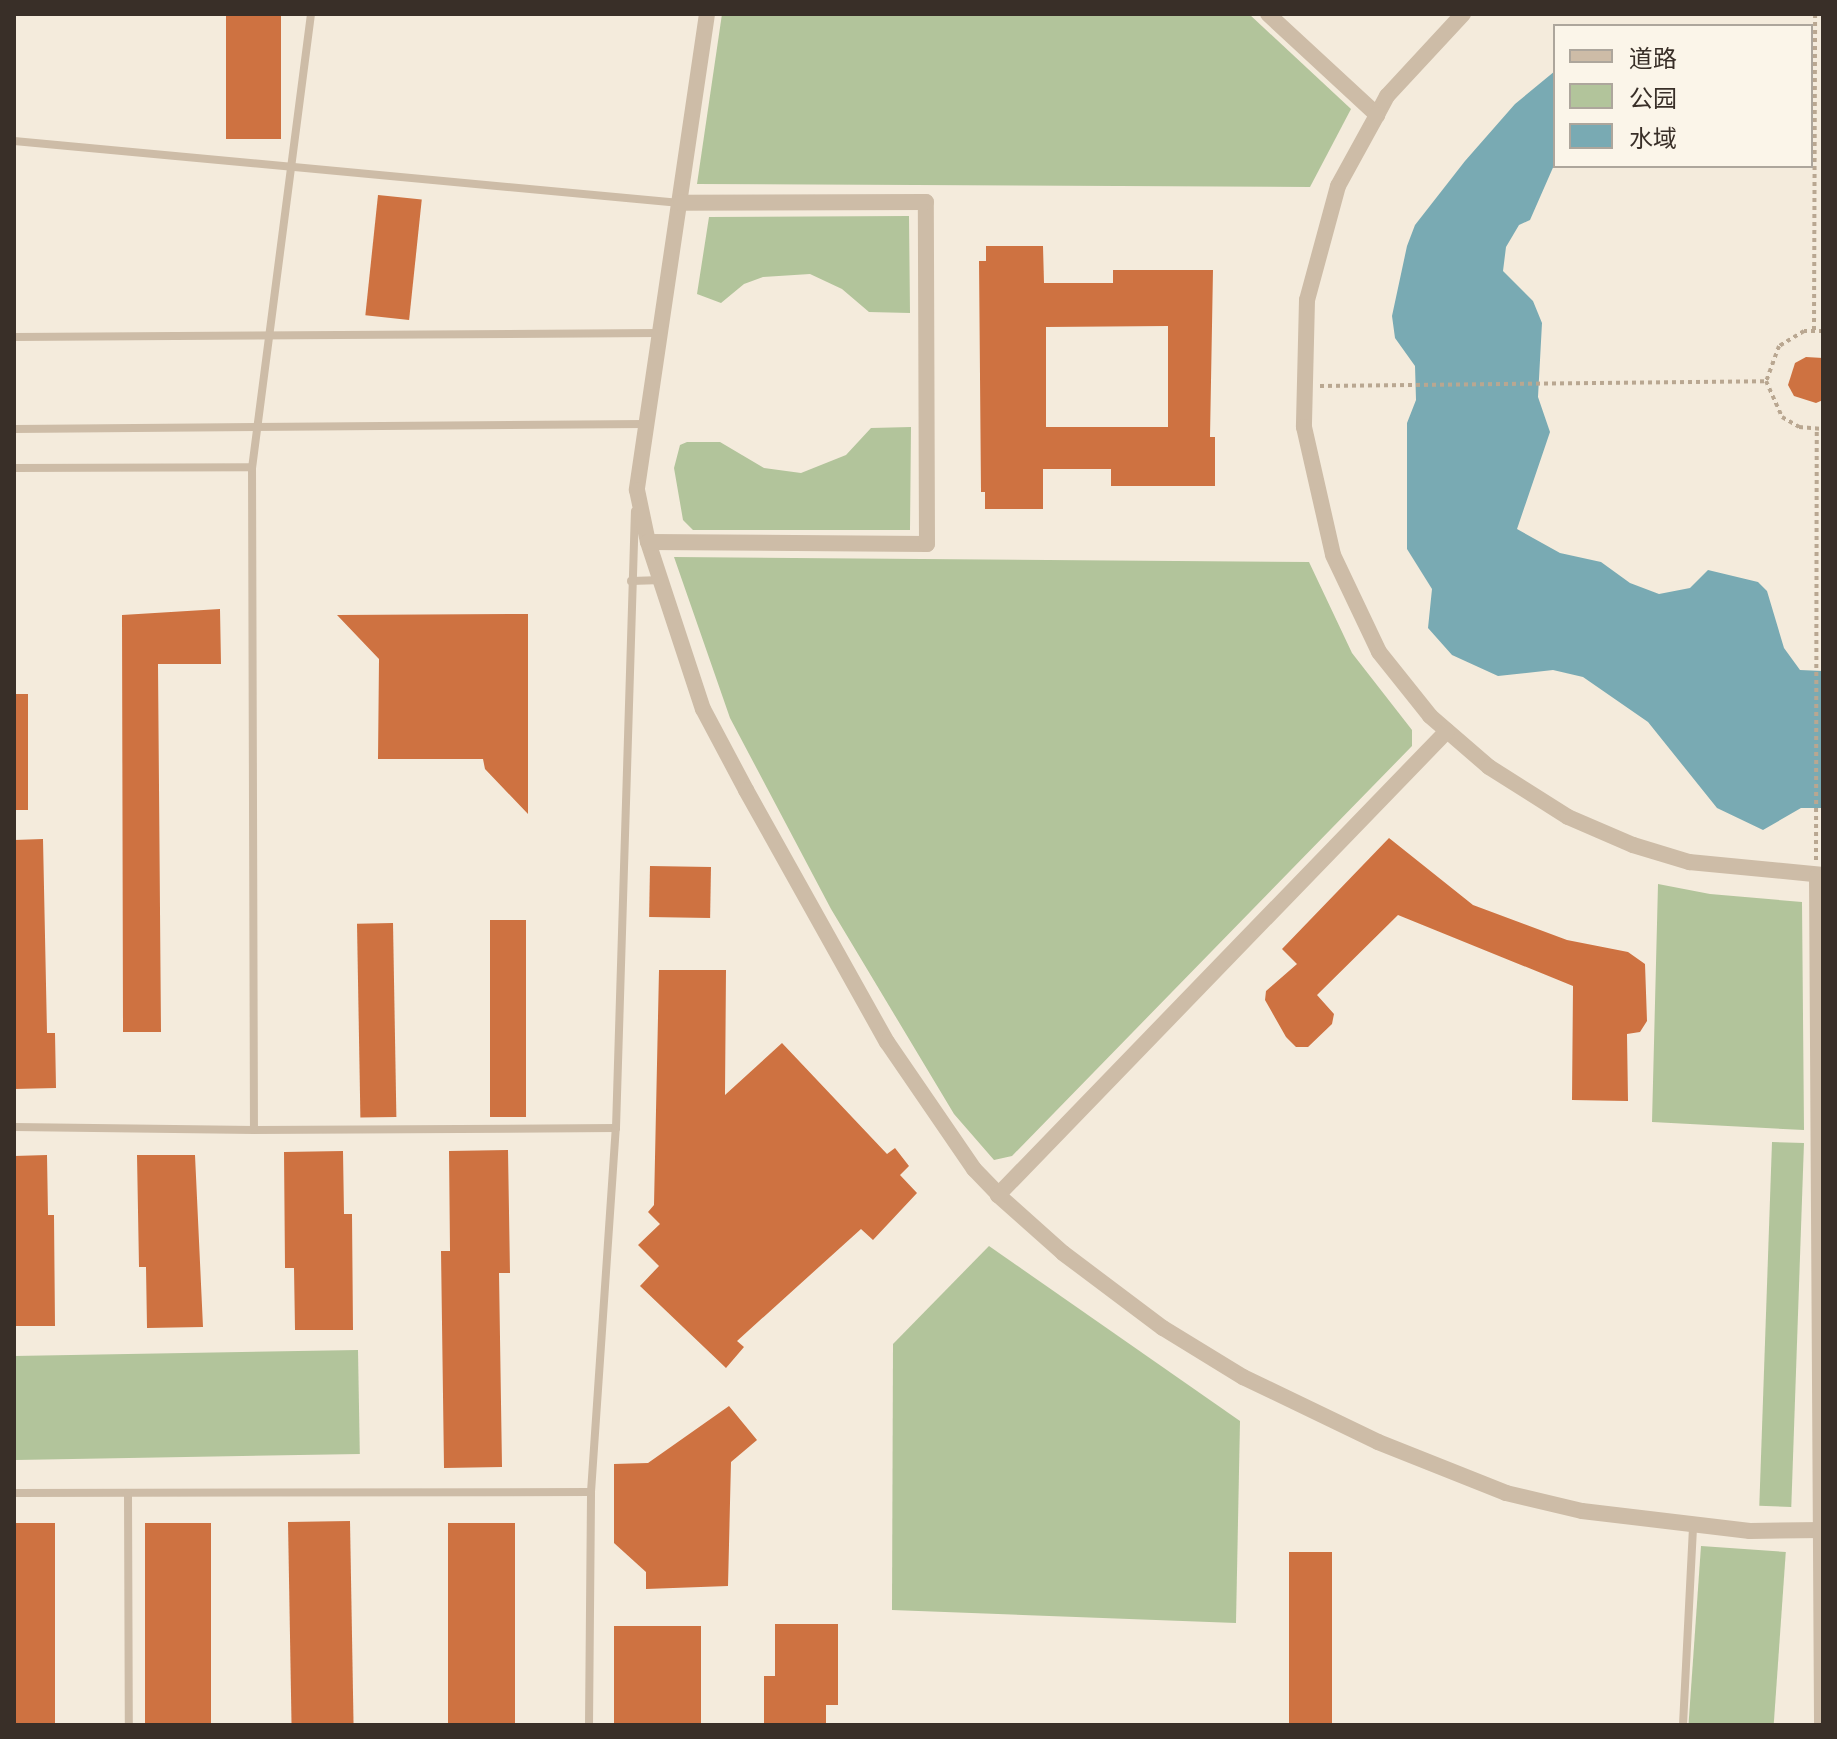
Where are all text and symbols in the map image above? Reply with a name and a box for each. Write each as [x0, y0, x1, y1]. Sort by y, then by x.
legend [1553, 24, 1813, 168]
text: 道路 [1629, 43, 1677, 74]
text: 公园 [1629, 83, 1677, 114]
text: 水域 [1629, 123, 1677, 154]

